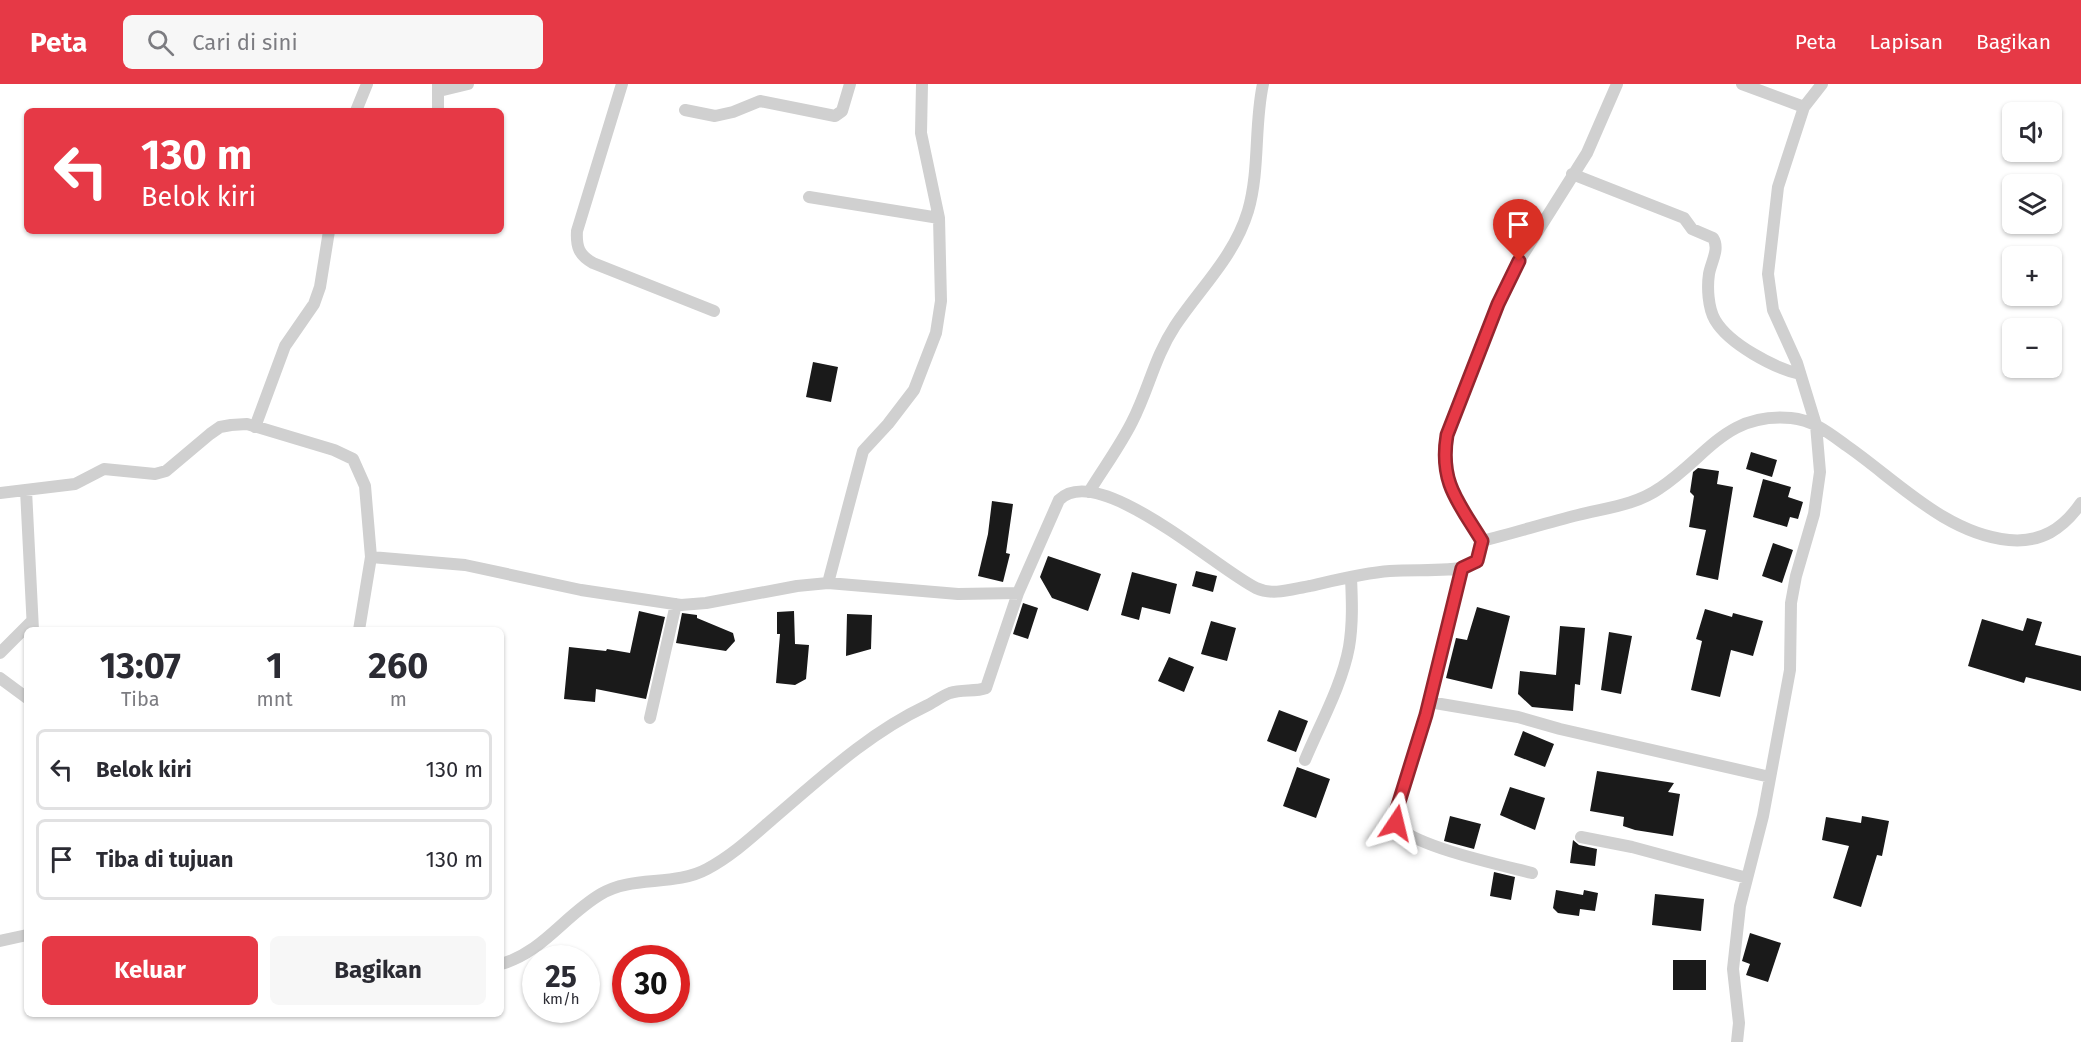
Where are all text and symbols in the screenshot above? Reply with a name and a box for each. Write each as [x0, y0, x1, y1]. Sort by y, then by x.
search box [123, 15, 543, 69]
text: Peta [30, 26, 87, 59]
icon: search [144, 26, 177, 59]
text: Cari di sini [192, 29, 298, 56]
text: Peta [1795, 29, 1837, 55]
text: Lapisan [1870, 29, 1943, 55]
text: Bagikan [1976, 29, 2051, 55]
map controls [2002, 102, 2062, 378]
button: sound [2002, 102, 2062, 162]
text: 130 m [141, 130, 252, 180]
icon: left [42, 132, 120, 210]
button: layers [2002, 174, 2062, 234]
text: Belok kiri [141, 181, 256, 213]
pin [1493, 199, 1544, 261]
icon: arrive [1502, 208, 1535, 241]
button: + [2002, 246, 2062, 306]
button: − [2002, 318, 2062, 378]
text: 13:07 [100, 644, 181, 688]
text: 1 [266, 644, 283, 688]
text: 260 [368, 644, 428, 688]
text: Tiba [121, 687, 160, 711]
text: mnt [257, 687, 293, 711]
text: m [390, 687, 407, 711]
icon: left [45, 753, 78, 786]
text: Belok kiri [96, 756, 192, 783]
text: 130 m [426, 756, 483, 783]
position arrow [1364, 791, 1428, 855]
icon: arrive [45, 843, 78, 876]
text: Tiba di tujuan [96, 846, 233, 873]
text: 130 m [426, 846, 483, 873]
button: Keluar [42, 936, 258, 1005]
button: Bagikan [270, 936, 486, 1005]
speed limit sign: 30 [612, 945, 690, 1023]
text: 25 [545, 959, 577, 995]
text: km/h [542, 990, 580, 1008]

